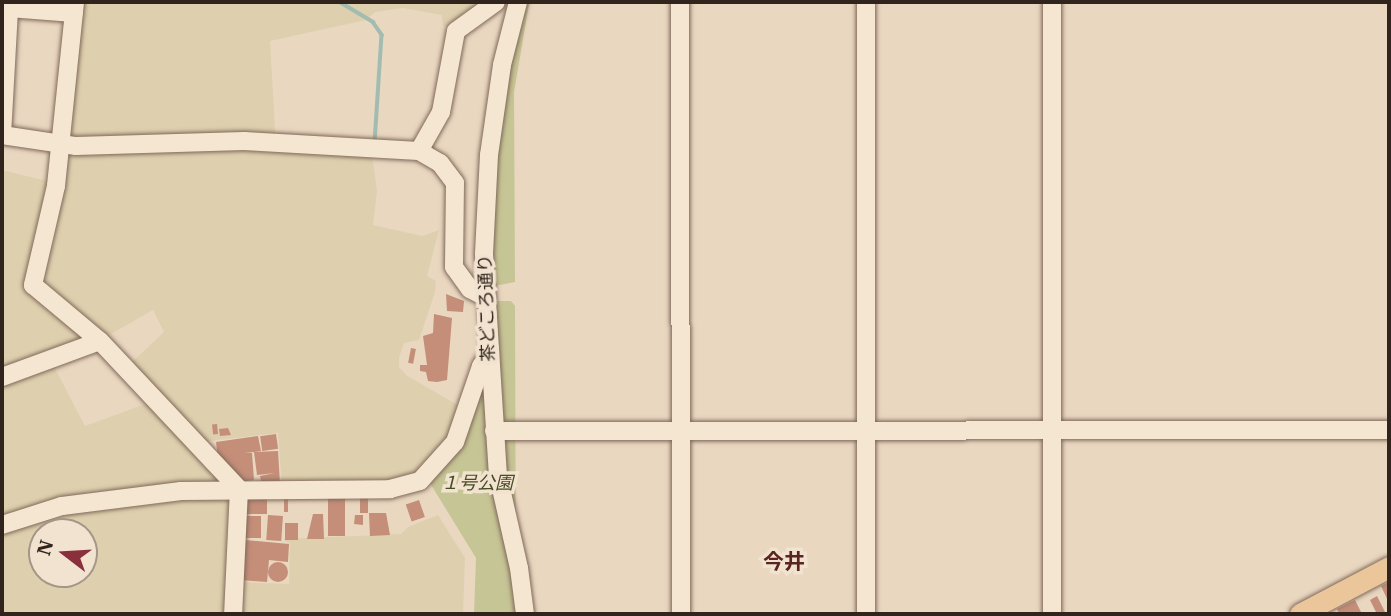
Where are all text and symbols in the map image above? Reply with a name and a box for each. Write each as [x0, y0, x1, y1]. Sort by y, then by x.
street label: 茶どころ通り [474, 254, 500, 362]
park label: １号公園 [441, 472, 513, 494]
north arrow [28, 518, 98, 588]
text: N [31, 537, 59, 558]
district label: 今井 [763, 548, 805, 574]

